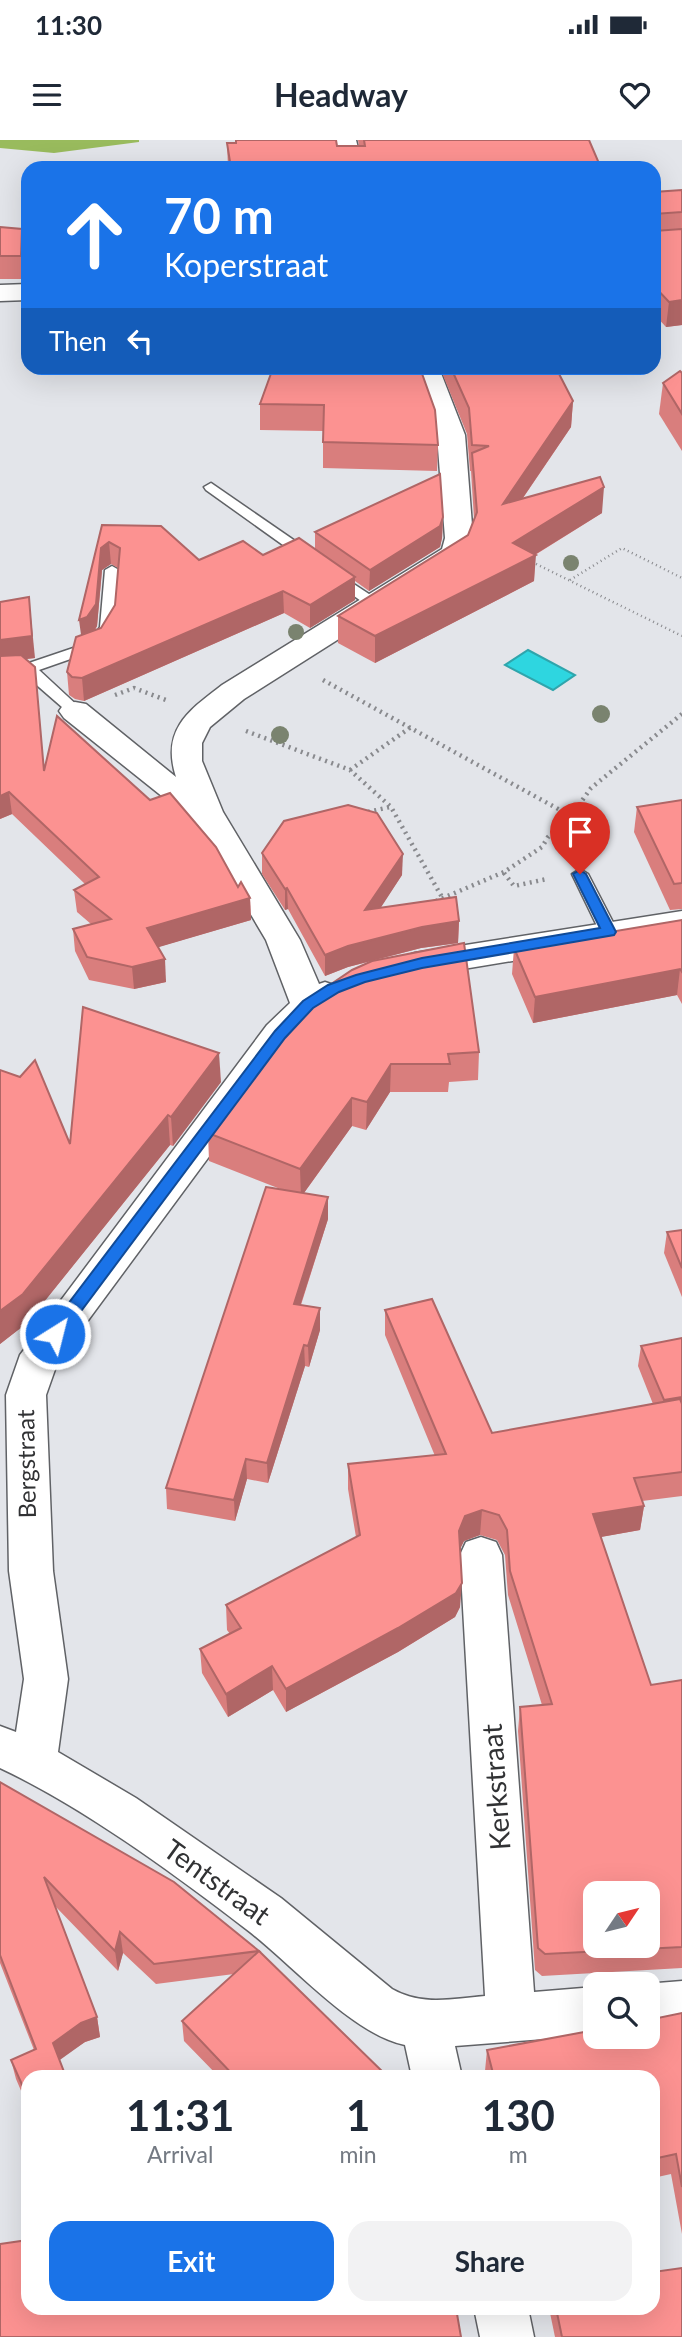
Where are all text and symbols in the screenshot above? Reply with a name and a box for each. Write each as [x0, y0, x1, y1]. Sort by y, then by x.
text: 11:30 [35, 9, 102, 41]
text: Headway [274, 75, 408, 114]
icon: menu [28, 76, 66, 114]
icon: heart [616, 76, 654, 114]
text: 70 m [164, 186, 274, 244]
icon: ahead [49, 189, 140, 280]
text: Koperstraat [164, 245, 328, 284]
icon: left [121, 322, 159, 360]
text: Then [49, 325, 107, 357]
pin [550, 802, 610, 874]
icon: arrive [561, 813, 599, 851]
position arrow [18, 1297, 92, 1371]
street label: Bergstraat [10, 1409, 41, 1519]
street label: Kerkstraat [474, 1723, 516, 1851]
street label: Tentstraat [158, 1831, 277, 1931]
north arrow [583, 1881, 660, 1958]
map controls [583, 1881, 660, 2049]
button: search [583, 1972, 660, 2049]
text: 11:31 [126, 2090, 234, 2140]
text: 1 [346, 2090, 370, 2140]
text: 130 [482, 2090, 555, 2140]
text: Arrival [147, 2140, 213, 2168]
text: min [339, 2140, 377, 2168]
text: m [509, 2140, 528, 2168]
button: Exit [49, 2221, 334, 2301]
button: Share [348, 2221, 632, 2301]

